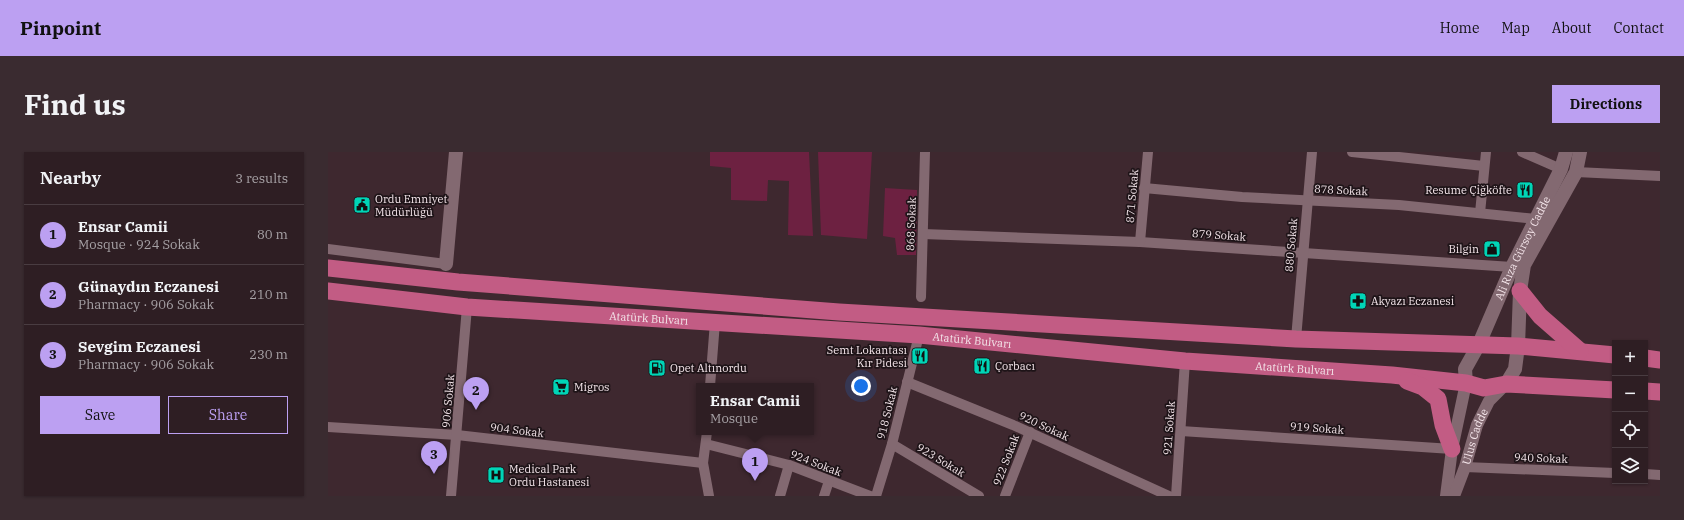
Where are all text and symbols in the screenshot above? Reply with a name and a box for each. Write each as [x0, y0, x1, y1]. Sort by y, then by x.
text: Pinpoint [20, 16, 101, 40]
text: Home [1440, 19, 1479, 37]
text: Map [1501, 19, 1530, 37]
text: About [1552, 19, 1591, 37]
text: Contact [1613, 19, 1664, 37]
button: Directions [1552, 85, 1660, 123]
text: Find us [24, 86, 126, 123]
text: Nearby [40, 167, 101, 189]
street label: 871 Sokak [1123, 168, 1141, 223]
text: 3 results [235, 170, 288, 187]
restaurant icon: Resume Çiğköfte [1515, 180, 1535, 200]
street label: 878 Sokak [1314, 182, 1369, 198]
place label: Resume Çiğköfte [1425, 183, 1512, 197]
place label: Ordu Emniyet Müdürlüğü [375, 192, 447, 219]
street label: Ali Rıza Gürsoy Cadde [1492, 194, 1553, 302]
public building icon: Ordu Emniyet Müdürlüğü [352, 195, 372, 215]
street label: 868 Sokak [903, 196, 919, 251]
text: Ensar Camii [78, 217, 168, 236]
street label: 880 Sokak [1282, 217, 1300, 272]
text: 1 [49, 226, 57, 243]
text: 80 m [257, 226, 288, 243]
street label: 879 Sokak [1192, 226, 1247, 244]
text: Mosque · 924 Sokak [78, 236, 200, 253]
shop icon: Bilgin [1482, 239, 1502, 259]
place label: Bilgin [1448, 242, 1479, 256]
text: Günaydın Eczanesi [78, 277, 219, 296]
text: 2 [49, 286, 57, 303]
text: 210 m [249, 286, 288, 303]
pharmacy icon: Akyazı Eczanesi [1348, 291, 1368, 311]
place label: Akyazı Eczanesi [1371, 294, 1455, 308]
text: Pharmacy · 906 Sokak [78, 296, 214, 313]
street label: Atatürk Bulvarı [609, 309, 689, 328]
street label: Atatürk Bulvarı [932, 329, 1013, 351]
text: Sevgim Eczanesi [78, 337, 201, 356]
map controls [1612, 340, 1648, 484]
button: + [1612, 340, 1648, 376]
place label: Semt Lokantası Kır Pidesi [827, 343, 908, 370]
text: 3 [49, 346, 57, 363]
text: 230 m [249, 346, 288, 363]
restaurant icon: Semt Lokantası Kır Pidesi [910, 346, 930, 366]
text: Pharmacy · 906 Sokak [78, 356, 214, 373]
restaurant icon: Çorbacı [972, 356, 992, 376]
fuel station icon: Opet Altınordu [647, 358, 667, 378]
place label: Çorbacı [995, 359, 1035, 373]
street label: Atatürk Bulvarı [1255, 359, 1335, 378]
place label: Opet Altınordu [670, 361, 747, 375]
street label: 906 Sokak [439, 373, 457, 428]
your location [851, 376, 871, 396]
button: − [1612, 376, 1648, 412]
pin: 2 [463, 377, 489, 410]
supermarket icon: Migros [551, 377, 571, 397]
place label: Migros [574, 380, 610, 394]
popup [696, 383, 814, 435]
street label: 918 Sokak [874, 385, 900, 441]
text: Ensar Camii [710, 391, 800, 410]
button: Save [40, 396, 160, 434]
button: Share [168, 396, 288, 434]
street label: 921 Sokak [1160, 400, 1178, 455]
street label: Ulus Cadde [1459, 406, 1491, 466]
street label: 920 Sokak [1017, 408, 1072, 444]
text: Mosque [710, 410, 758, 427]
button: locate [1612, 412, 1648, 448]
street label: 919 Sokak [1290, 419, 1345, 437]
street label: 904 Sokak [489, 420, 545, 440]
street label: 922 Sokak [990, 432, 1022, 488]
street label: 923 Sokak [914, 440, 968, 480]
pin: 3 [421, 441, 447, 474]
street label: 924 Sokak [788, 447, 844, 479]
pin: 1 [742, 448, 768, 481]
button: layers [1612, 448, 1648, 484]
street label: 940 Sokak [1514, 450, 1569, 466]
place label: Medical Park Ordu Hastanesi [509, 462, 590, 489]
hospital icon: Medical Park Ordu Hastanesi [486, 465, 506, 485]

